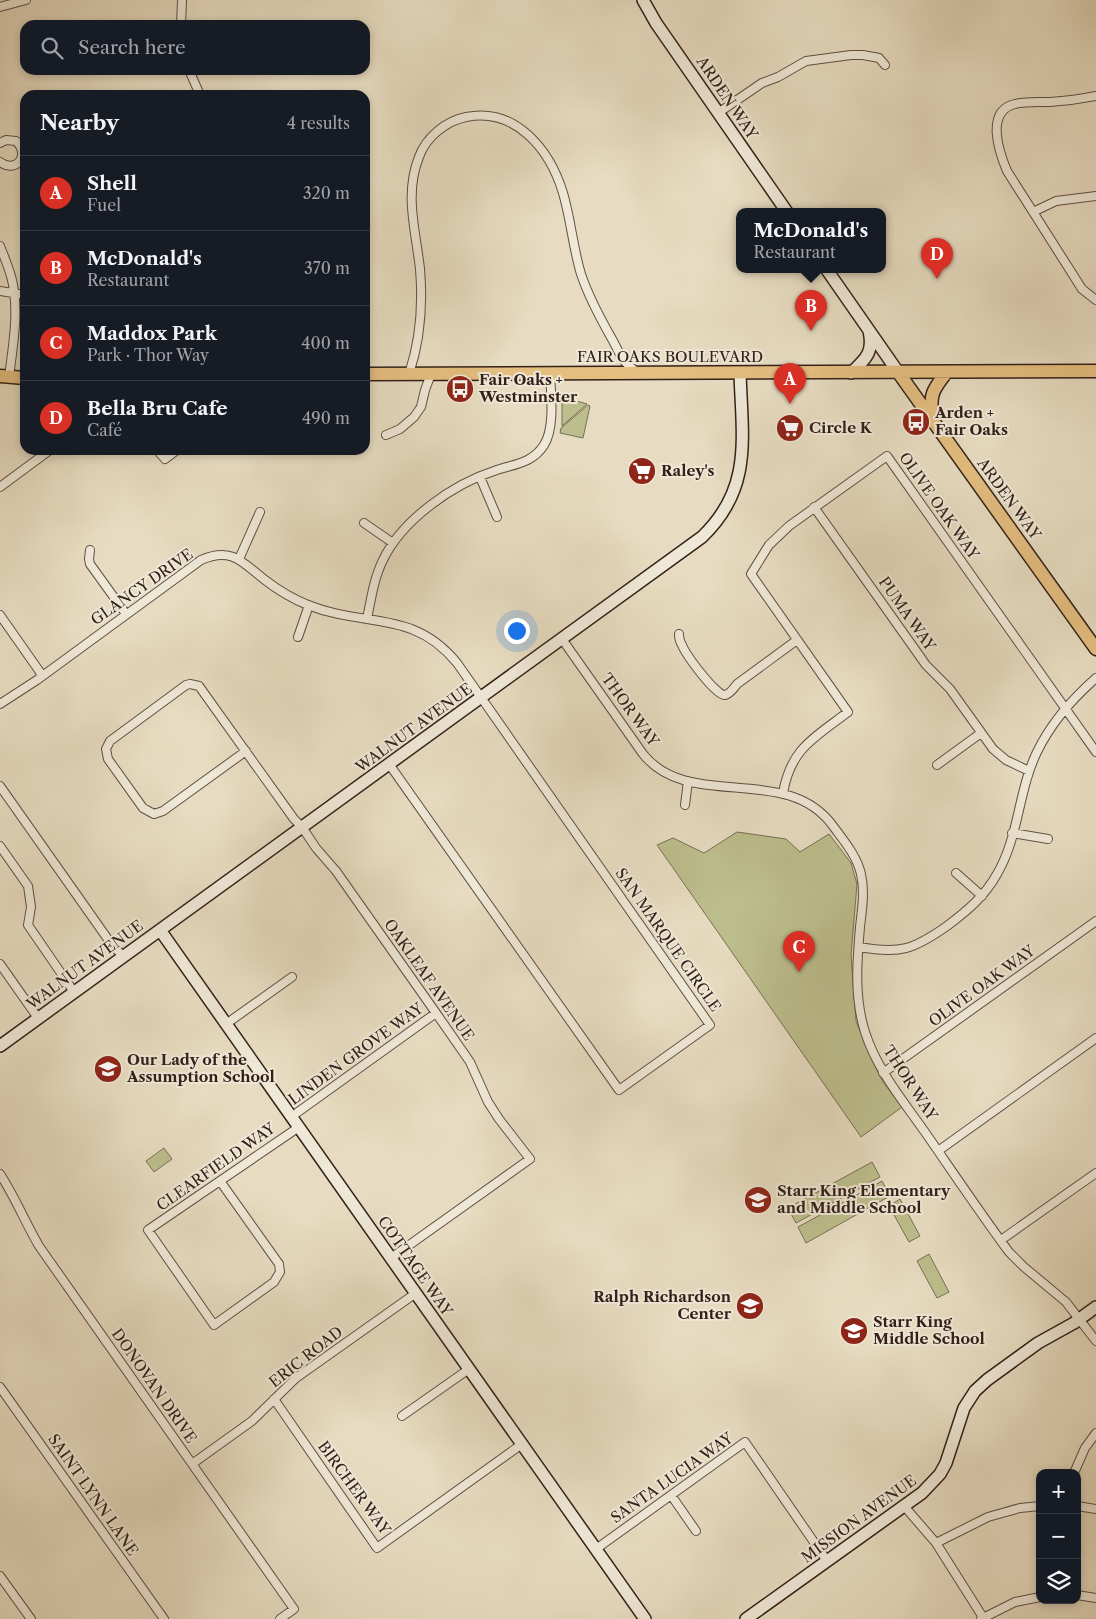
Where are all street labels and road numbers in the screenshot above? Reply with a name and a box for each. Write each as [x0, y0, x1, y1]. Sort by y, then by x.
street label: ARDEN WAY [692, 52, 762, 143]
street label: FAIR OAKS BOULEVARD [577, 347, 763, 366]
street label: OLIVE OAK WAY [895, 448, 984, 563]
street label: ARDEN WAY [973, 453, 1046, 543]
street label: GLANCY DRIVE [87, 544, 197, 629]
street label: PUMA WAY [875, 573, 940, 655]
street label: THOR WAY [597, 669, 664, 750]
street label: WALNUT AVENUE [351, 679, 476, 777]
street label: SAN MARQUE CIRCLE [611, 864, 725, 1015]
street label: OAKLEAF AVENUE [380, 915, 479, 1044]
street label: WALNUT AVENUE [22, 916, 147, 1014]
street label: OLIVE OAK WAY [925, 940, 1039, 1030]
street label: LINDEN GROVE WAY [285, 998, 427, 1109]
street label: THOR WAY [879, 1042, 942, 1124]
street label: CLEARFIELD WAY [153, 1118, 279, 1215]
street label: COTTAGE WAY [374, 1212, 457, 1320]
street label: ERIC ROAD [265, 1322, 346, 1391]
street label: DONOVAN DRIVE [108, 1325, 201, 1447]
street label: SANTA LUCIA WAY [607, 1428, 737, 1527]
street label: SAINT LYNN LANE [44, 1430, 143, 1559]
street label: BIRCHER WAY [314, 1437, 395, 1539]
street label: MISSION AVENUE [797, 1470, 920, 1567]

